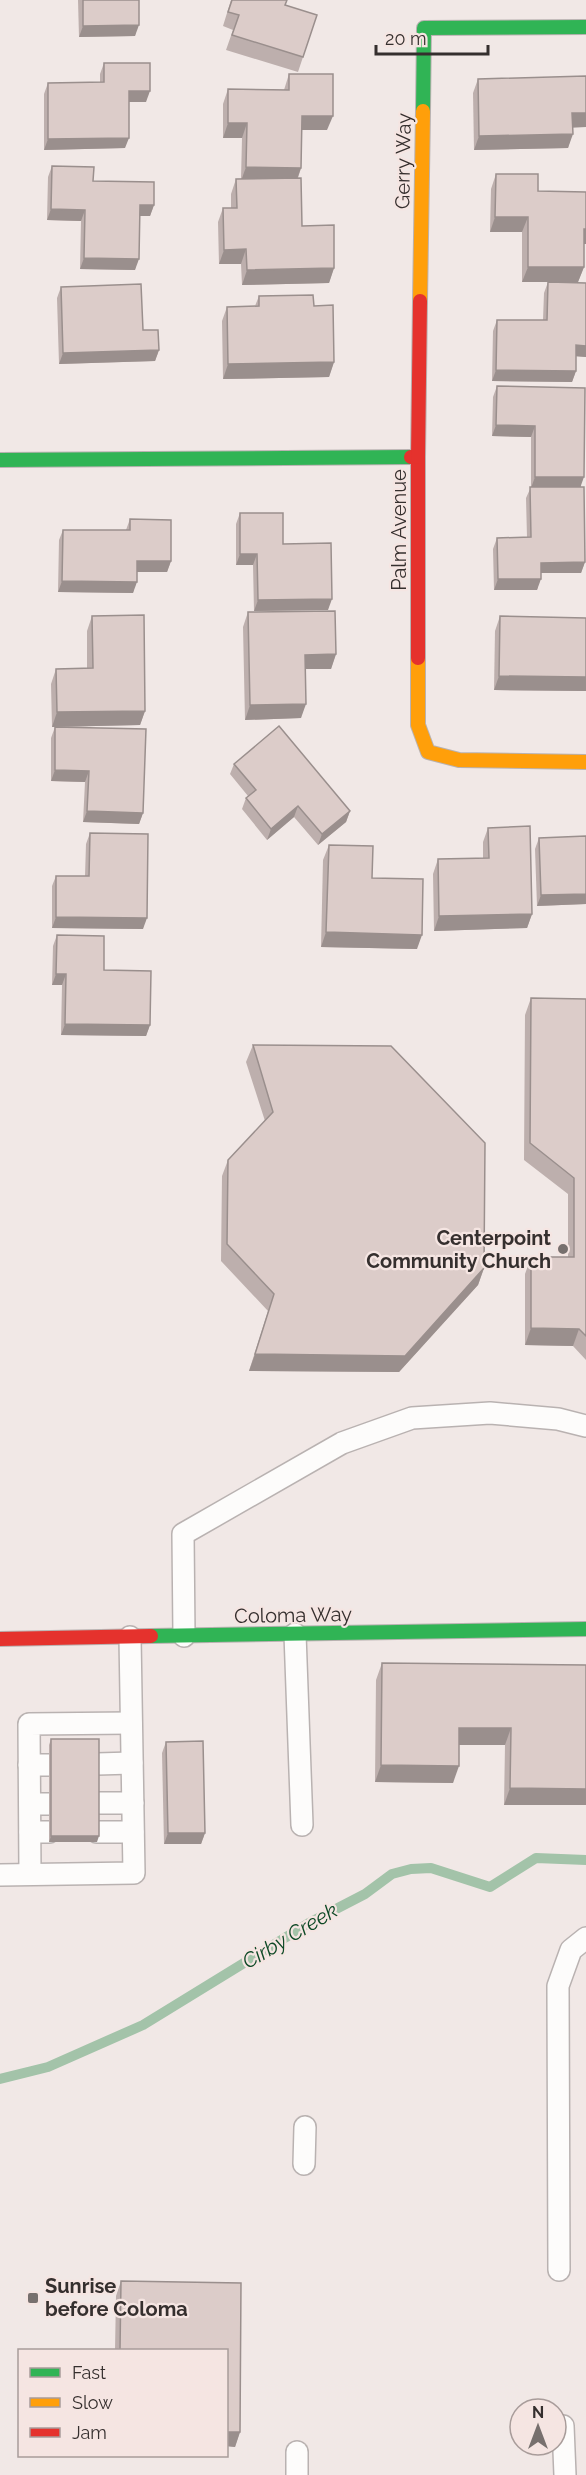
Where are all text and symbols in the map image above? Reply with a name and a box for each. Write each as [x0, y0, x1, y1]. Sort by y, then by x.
scale bar [376, 18, 488, 56]
text: 20 m [385, 28, 427, 49]
street label: Gerry Way [390, 113, 416, 209]
street label: Palm Avenue [387, 469, 411, 591]
place label: Centerpoint Community Church [366, 1226, 551, 1273]
marker: Centerpoint Community Church [556, 1242, 570, 1256]
street label: Coloma Way [234, 1602, 352, 1628]
water label: Cirby Creek [237, 1897, 342, 1974]
place label: Sunrise before Coloma [45, 2274, 188, 2321]
marker: Sunrise before Coloma [26, 2291, 40, 2305]
legend [18, 2349, 228, 2457]
text: Fast [72, 2362, 106, 2383]
text: Slow [72, 2392, 113, 2413]
north arrow [508, 2397, 568, 2457]
text: N [532, 2403, 544, 2422]
text: Jam [72, 2422, 107, 2443]

